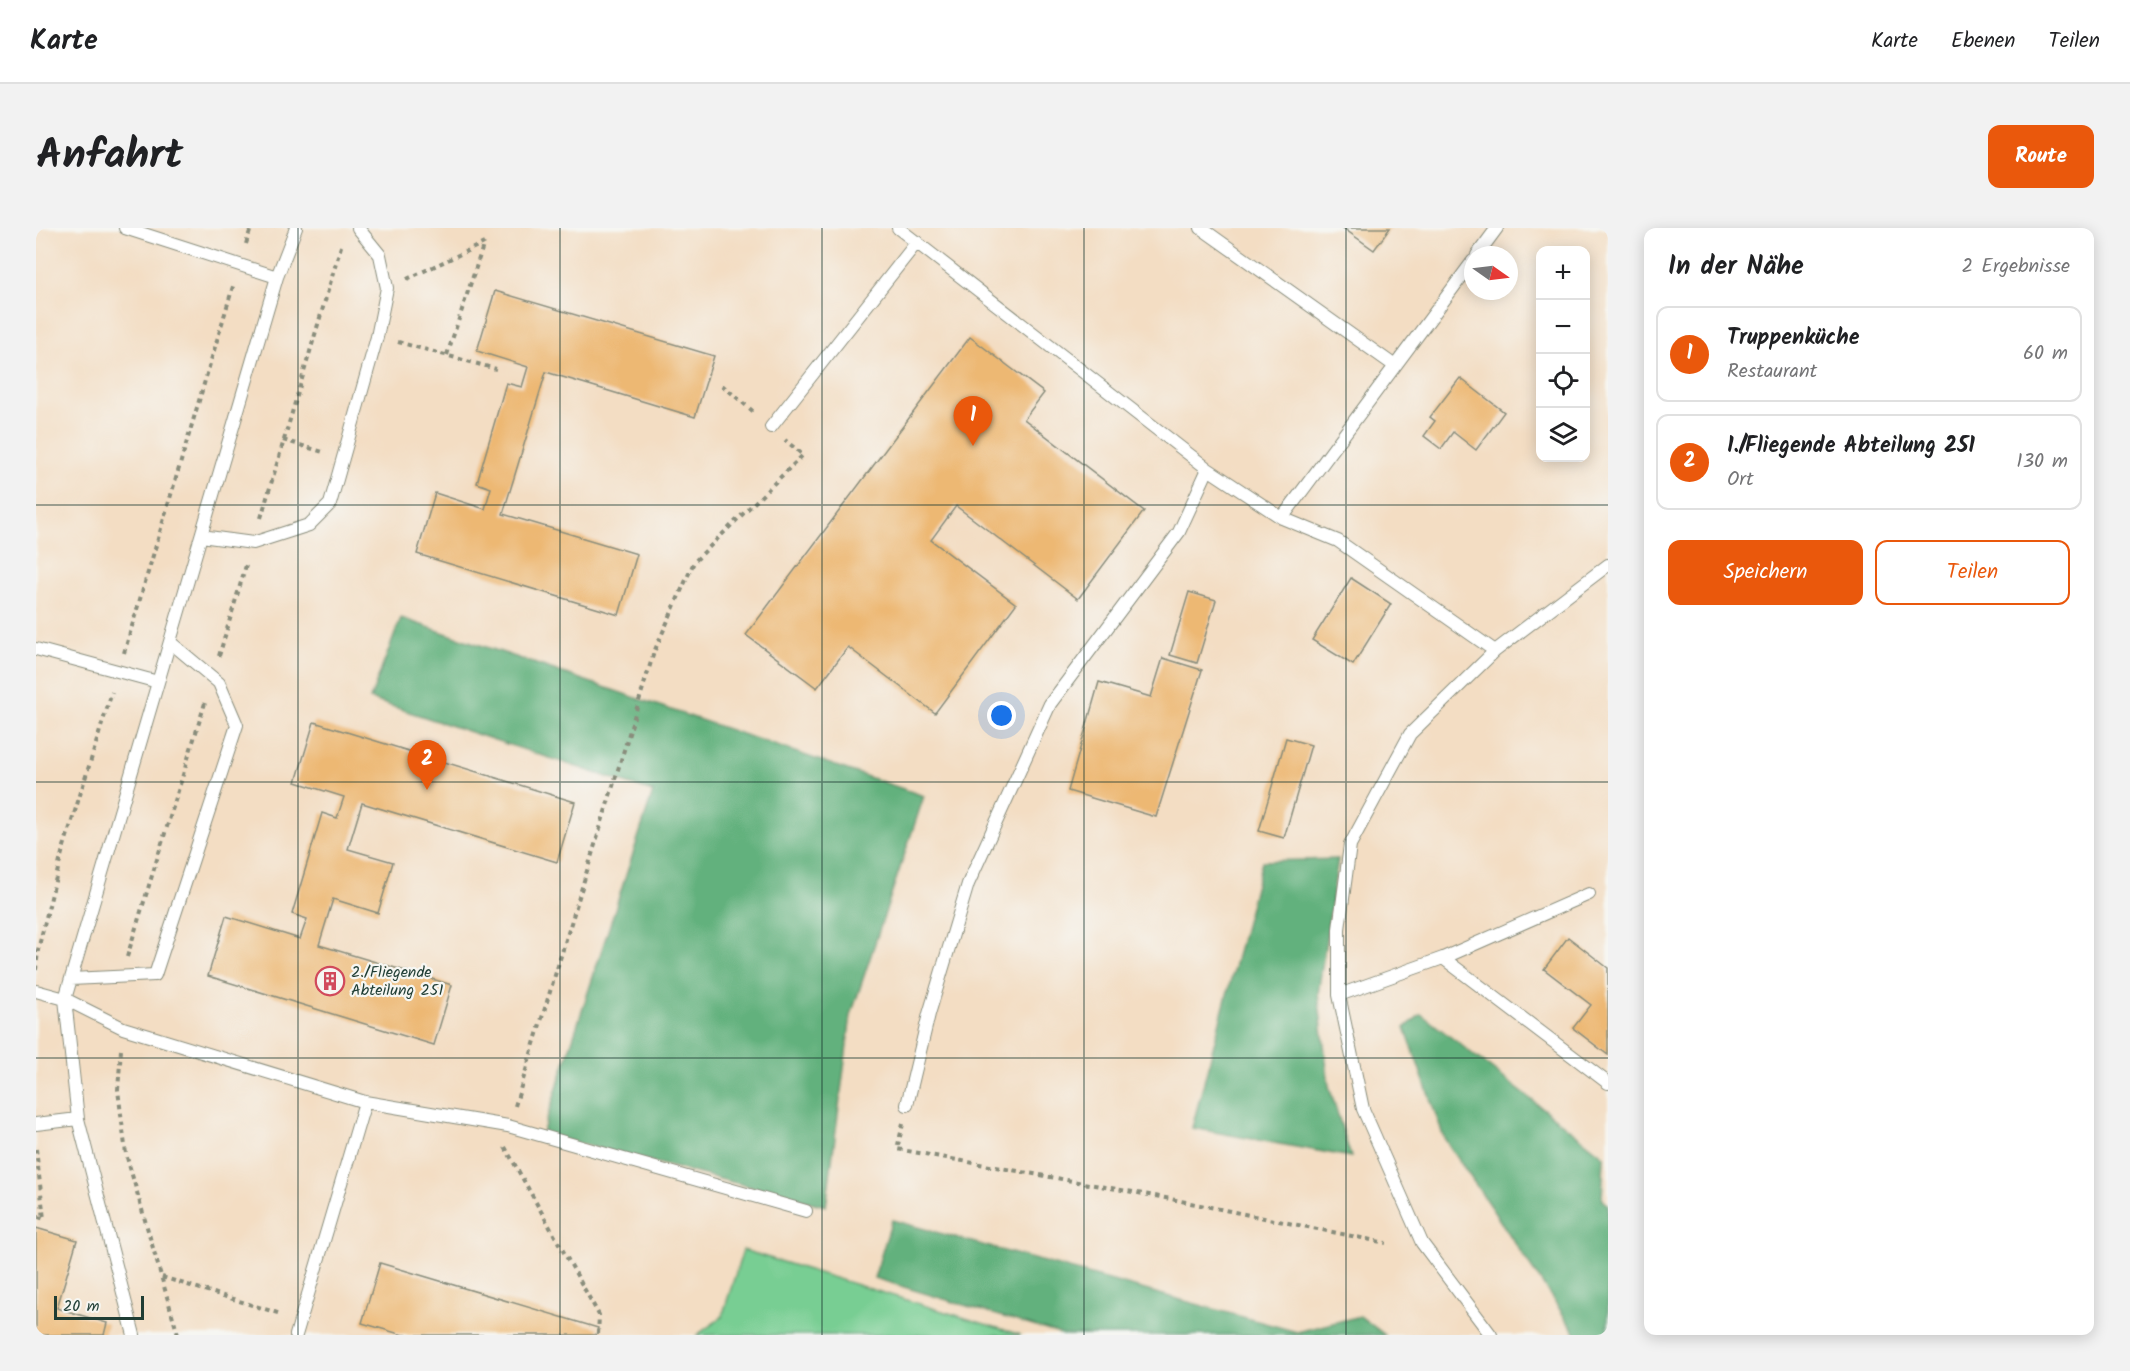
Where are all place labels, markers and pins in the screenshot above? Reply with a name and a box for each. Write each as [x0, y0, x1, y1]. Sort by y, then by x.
pin: 1 [954, 396, 992, 446]
pin: 2 [408, 740, 446, 790]
place label: 2./Fliegende Abteilung 251 [351, 960, 443, 1003]
building icon: 2./Fliegende Abteilung 251 [314, 965, 346, 997]

